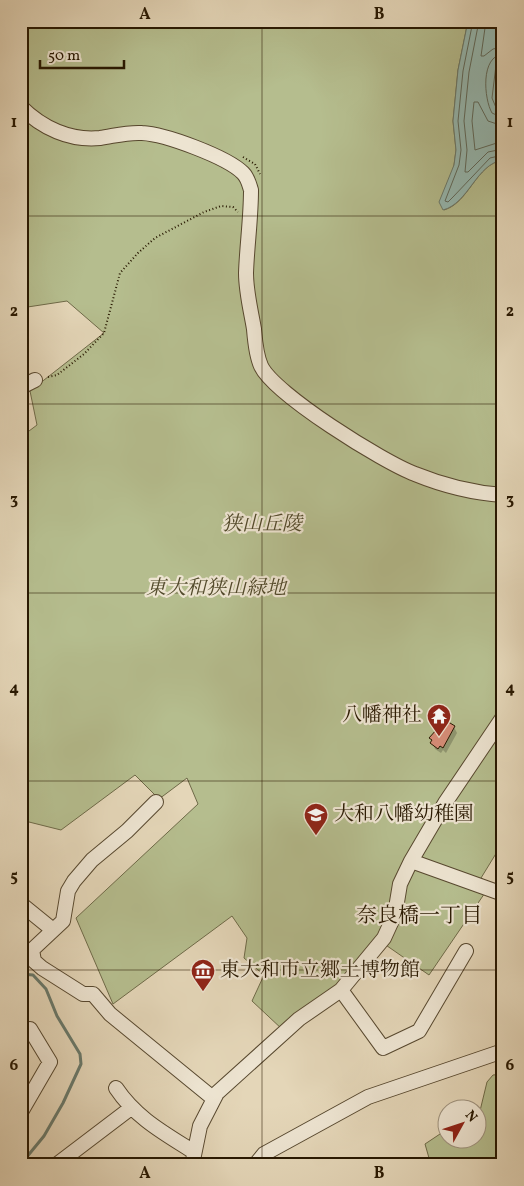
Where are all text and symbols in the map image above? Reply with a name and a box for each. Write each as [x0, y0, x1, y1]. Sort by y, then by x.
text: A [139, 4, 151, 26]
text: B [374, 4, 385, 26]
scale bar [40, 38, 124, 70]
text: 50 m [48, 46, 80, 67]
text: 1 [11, 112, 17, 134]
text: 1 [507, 112, 513, 134]
text: 2 [10, 301, 18, 323]
text: 2 [506, 301, 514, 323]
text: 3 [10, 489, 18, 511]
text: 3 [506, 489, 514, 511]
park label: 狭山丘陵 [222, 511, 304, 539]
park label: 東大和狭山緑地 [146, 575, 288, 603]
text: 4 [9, 678, 19, 700]
text: 4 [505, 678, 515, 700]
place label: 八幡神社 [342, 702, 422, 730]
temple icon: 八幡神社 [426, 703, 452, 737]
place label: 大和八幡幼稚園 [334, 801, 474, 829]
school or university icon: 大和八幡幼稚園 [303, 802, 329, 836]
text: 5 [10, 866, 18, 888]
text: 5 [506, 866, 514, 888]
district label: 奈良橋一丁目 [356, 902, 482, 931]
place label: 東大和市立郷土博物館 [220, 957, 420, 985]
museum icon: 東大和市立郷土博物館 [190, 958, 216, 992]
text: 6 [10, 1055, 19, 1077]
text: 6 [506, 1055, 515, 1077]
north arrow [436, 1098, 486, 1148]
text: N [460, 1107, 481, 1127]
text: A [139, 1163, 151, 1185]
text: B [374, 1163, 385, 1185]

